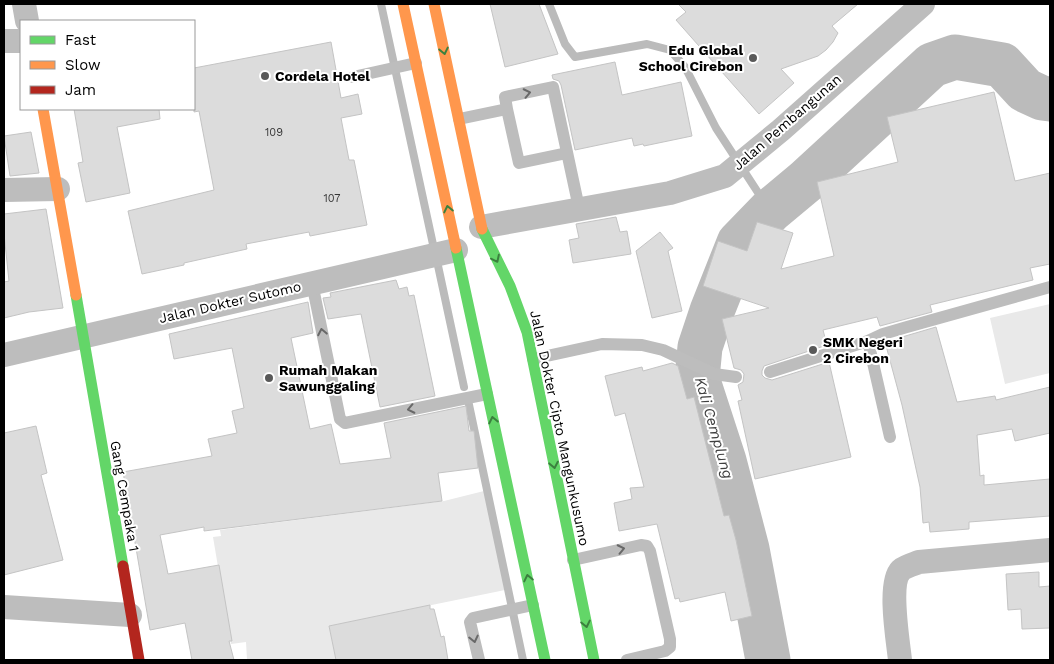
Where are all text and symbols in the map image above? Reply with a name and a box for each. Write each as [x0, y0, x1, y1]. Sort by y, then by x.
legend [20, 20, 195, 110]
text: Fast [65, 31, 97, 49]
place label: Edu Global School Cirebon [639, 42, 743, 74]
one-way arrow [439, 47, 449, 56]
marker: Edu Global School Cirebon [747, 52, 759, 64]
text: Slow [65, 56, 101, 74]
place label: Cordela Hotel [275, 68, 370, 84]
marker: Cordela Hotel [259, 70, 271, 82]
street label: Jalan Pembangunan [730, 71, 844, 173]
text: Jam [65, 81, 96, 99]
one-way arrow [522, 88, 531, 99]
house number: 109 [265, 126, 283, 139]
house number: 107 [323, 192, 341, 205]
one-way arrow [443, 205, 454, 214]
one-way arrow [490, 254, 500, 263]
street label: Jalan Dokter Sutomo [157, 278, 303, 326]
street label: Jalan Dokter Cipto Mangunkusumo [527, 309, 593, 547]
one-way arrow [318, 327, 328, 336]
place label: SMK Negeri 2 Cirebon [823, 334, 903, 366]
marker: SMK Negeri 2 Cirebon [807, 344, 819, 356]
place label: Rumah Makan Sawunggaling [279, 362, 377, 394]
marker: Rumah Makan Sawunggaling [263, 372, 275, 384]
water label: Kali Cemplung [691, 375, 737, 481]
one-way arrow [406, 404, 415, 414]
one-way arrow [488, 415, 499, 424]
street label: Gang Cempaka 1 [107, 439, 143, 553]
one-way arrow [548, 461, 559, 470]
one-way arrow [616, 545, 625, 555]
one-way arrow [523, 574, 533, 583]
one-way arrow [581, 620, 591, 629]
one-way arrow [468, 634, 479, 643]

